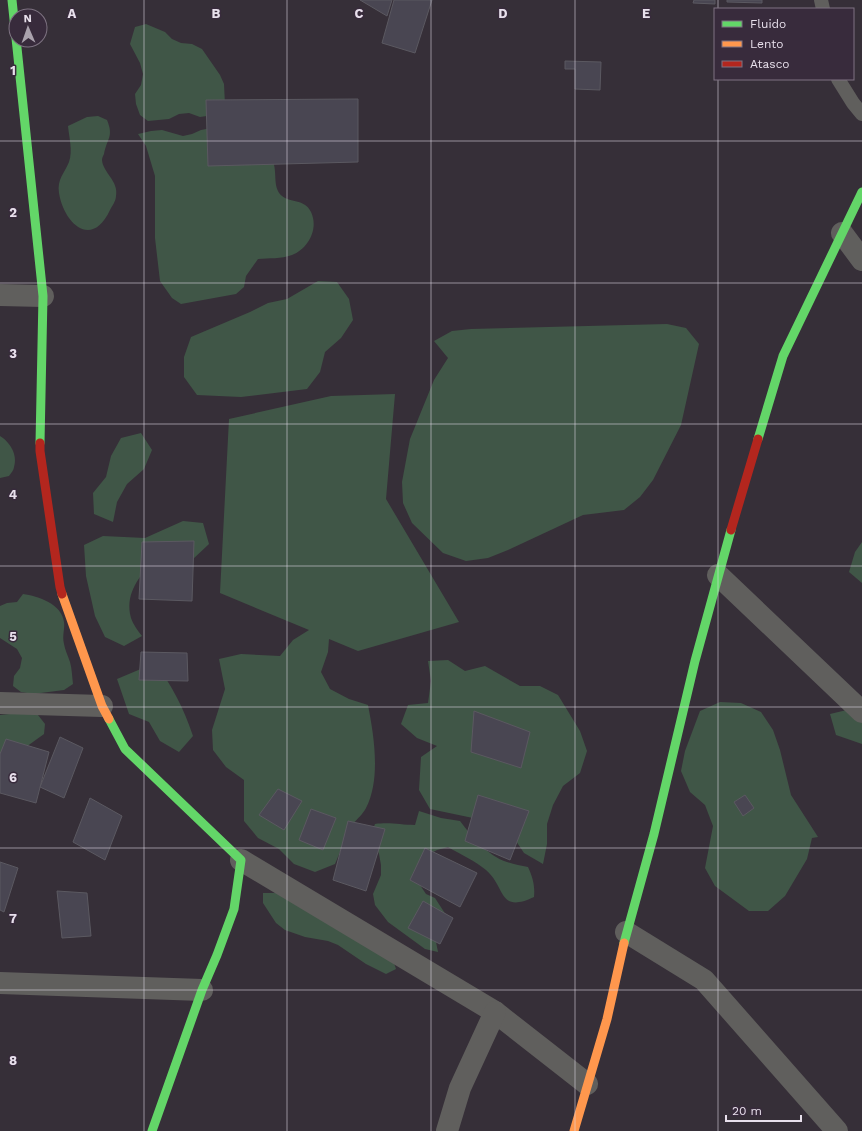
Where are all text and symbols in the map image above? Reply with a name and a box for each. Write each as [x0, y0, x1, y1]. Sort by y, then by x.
text: A [68, 6, 77, 21]
text: B [212, 6, 221, 21]
text: C [355, 6, 364, 21]
text: D [498, 6, 508, 21]
text: E [642, 6, 650, 21]
north arrow [8, 8, 48, 48]
legend [714, 8, 854, 80]
text: N [23, 12, 32, 25]
text: Fluido [750, 17, 786, 31]
text: Lento [750, 37, 784, 51]
text: Atasco [750, 57, 790, 71]
text: 1 [10, 63, 16, 78]
text: 2 [9, 205, 17, 220]
text: 3 [9, 346, 17, 361]
text: 4 [9, 487, 18, 502]
text: 5 [9, 629, 17, 644]
text: 6 [9, 770, 17, 785]
text: 7 [9, 911, 17, 926]
text: 8 [9, 1053, 17, 1068]
scale bar [726, 1097, 801, 1123]
text: 20 m [732, 1104, 762, 1118]

